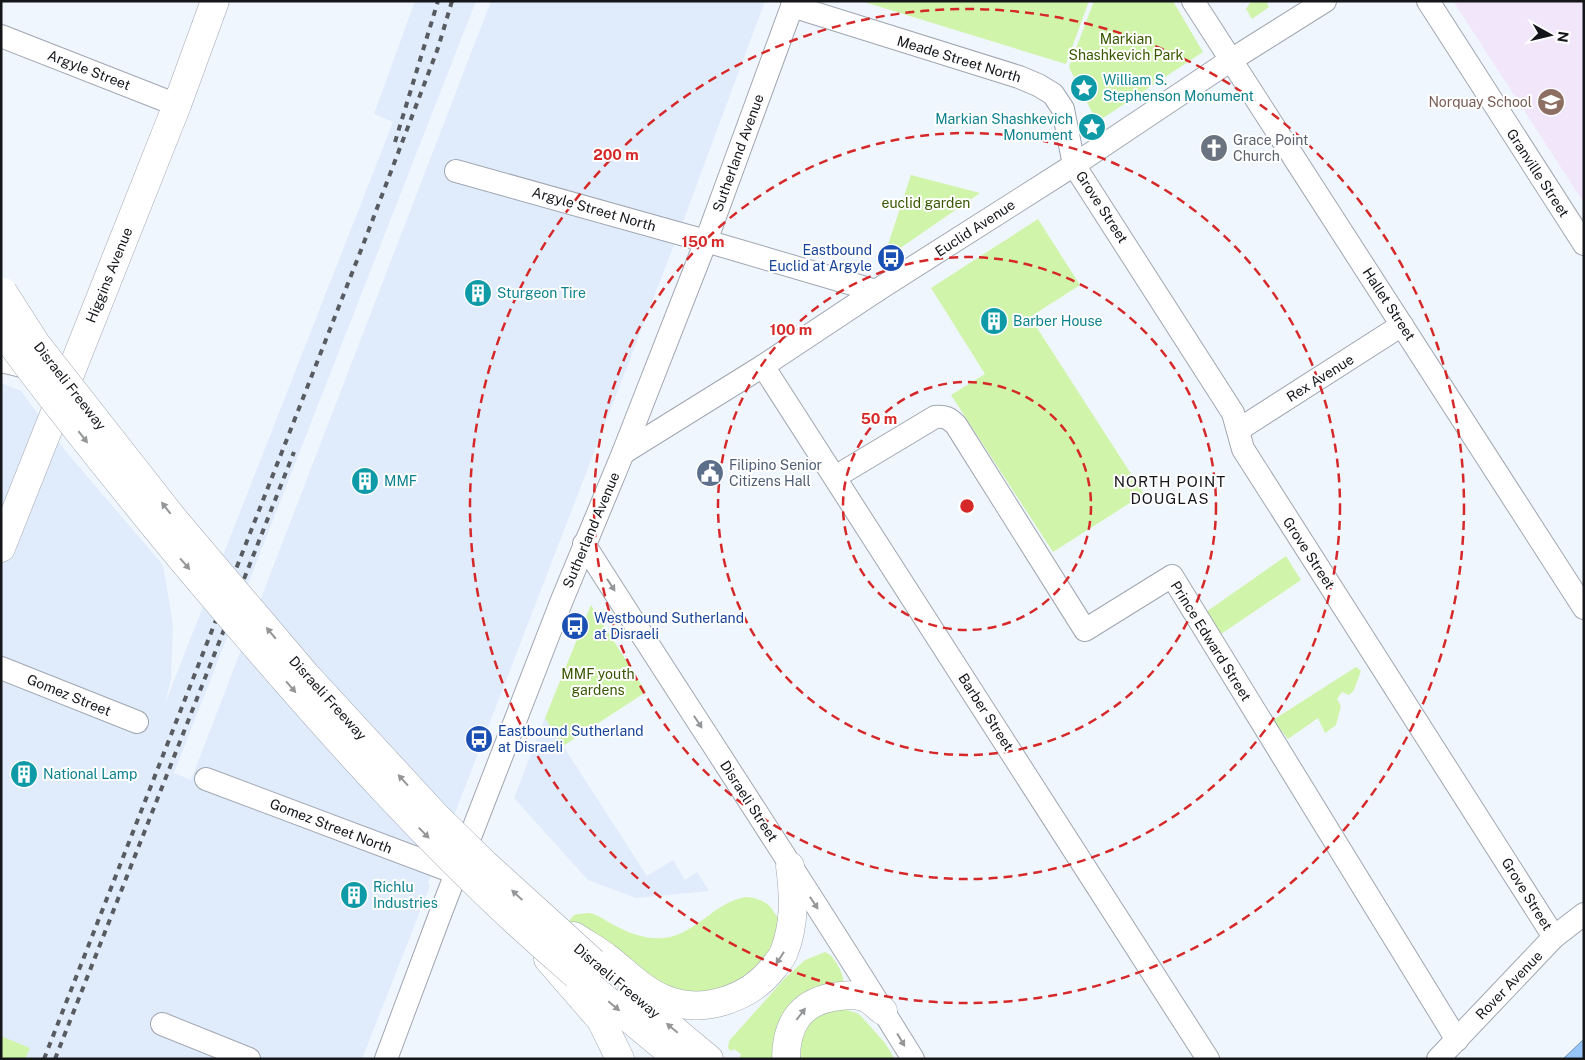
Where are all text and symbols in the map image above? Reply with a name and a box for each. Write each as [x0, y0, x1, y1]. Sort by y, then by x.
north arrow [1525, 10, 1575, 60]
text: N [1554, 30, 1572, 43]
park label: Markian Shashkevich Park [1069, 31, 1184, 63]
street label: Meade Street North [895, 33, 1023, 85]
street label: Argyle Street [45, 47, 133, 93]
place label: William S. Stephenson Monument [1103, 72, 1254, 104]
place icon: William S. Stephenson Monument [1069, 73, 1099, 103]
school or university icon: Norquay School [1536, 87, 1566, 117]
street label: Sutherland Avenue [709, 92, 767, 214]
place label: Norquay School [1428, 94, 1532, 110]
place label: Markian Shashkevich Monument [935, 111, 1073, 143]
place icon: Markian Shashkevich Monument [1077, 112, 1107, 142]
street label: Granville Street [1504, 126, 1572, 220]
place label: Grace Point Church [1233, 132, 1309, 164]
church icon: Grace Point Church [1199, 133, 1229, 163]
text: 200 m [593, 146, 639, 163]
street label: Grove Street [1073, 168, 1131, 246]
street label: Argyle Street North [530, 184, 658, 234]
park label: euclid garden [882, 195, 970, 211]
street label: Euclid Avenue [932, 196, 1018, 260]
street label: Higgins Avenue [83, 225, 135, 325]
text: 150 m [681, 233, 725, 250]
place label: Eastbound Euclid at Argyle [769, 242, 872, 274]
bus stop icon: Eastbound Euclid at Argyle [876, 243, 906, 273]
street label: Hallet Street [1359, 265, 1419, 343]
building icon: Sturgeon Tire [463, 278, 493, 308]
place label: Sturgeon Tire [497, 285, 586, 301]
building icon: Barber House [979, 306, 1009, 336]
place label: Barber House [1013, 313, 1102, 329]
text: 100 m [770, 321, 812, 338]
street label: Disraeli Freeway [31, 339, 110, 434]
street label: Rex Avenue [1284, 351, 1357, 405]
text: 50 m [861, 410, 897, 427]
one-way arrow [78, 430, 89, 443]
place label: Filipino Senior Citizens Hall [729, 457, 822, 489]
public building icon: Filipino Senior Citizens Hall [695, 458, 725, 488]
building icon: MMF [350, 466, 380, 496]
street label: Sutherland Avenue [559, 470, 623, 590]
place label: MMF [384, 473, 417, 489]
district label: NORTH POINT DOUGLAS [1114, 473, 1226, 507]
centre of rings [958, 497, 976, 515]
one-way arrow [160, 502, 171, 515]
street label: Grove Street [1280, 514, 1338, 592]
one-way arrow [179, 558, 190, 570]
one-way arrow [606, 578, 615, 591]
street label: Prince Edward Street [1168, 578, 1254, 704]
place label: Westbound Sutherland at Disraeli [594, 610, 744, 642]
bus stop icon: Westbound Sutherland at Disraeli [560, 611, 590, 641]
one-way arrow [265, 626, 276, 639]
street label: Disraeli Freeway [286, 653, 370, 744]
park label: MMF youth gardens [561, 666, 635, 698]
street label: Barber Street [955, 670, 1017, 754]
street label: Gomez Street [25, 671, 113, 719]
one-way arrow [285, 681, 296, 694]
one-way arrow [693, 715, 703, 728]
place label: Eastbound Sutherland at Disraeli [498, 723, 644, 755]
bus stop icon: Eastbound Sutherland at Disraeli [464, 724, 494, 754]
street label: Disraeli Street [717, 758, 781, 844]
building icon: National Lamp [9, 759, 39, 789]
place label: National Lamp [43, 766, 137, 782]
one-way arrow [397, 773, 408, 786]
street label: Gomez Street North [268, 795, 394, 857]
one-way arrow [418, 826, 430, 838]
street label: Grove Street [1498, 855, 1556, 933]
place label: Richlu Industries [373, 879, 438, 911]
building icon: Richlu Industries [339, 880, 369, 910]
one-way arrow [511, 889, 524, 900]
one-way arrow [809, 896, 819, 909]
street label: Disraeli Freeway [571, 940, 664, 1022]
street label: Rover Avenue [1472, 947, 1546, 1023]
one-way arrow [775, 951, 784, 965]
one-way arrow [607, 1000, 620, 1011]
one-way arrow [795, 1008, 806, 1021]
one-way arrow [665, 1022, 678, 1033]
one-way arrow [897, 1033, 906, 1046]

